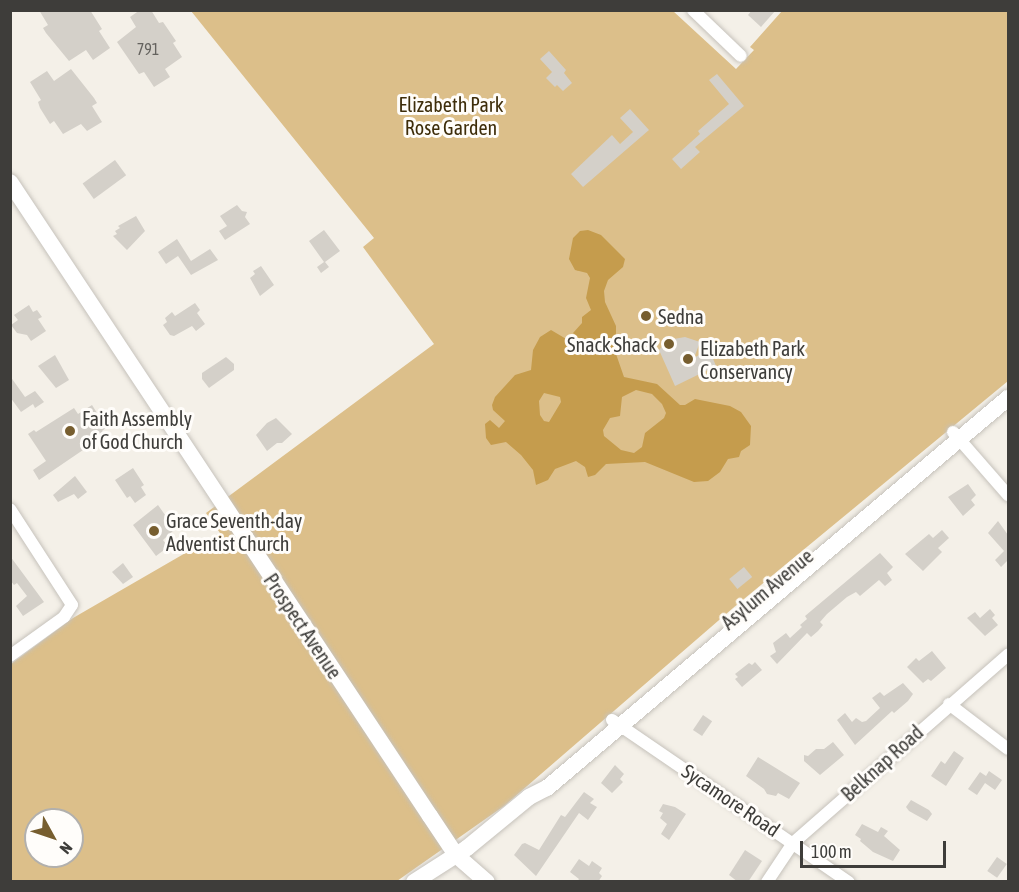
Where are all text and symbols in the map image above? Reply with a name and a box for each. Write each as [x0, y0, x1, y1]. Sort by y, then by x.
house number: 791 [137, 39, 159, 59]
park label: Elizabeth Park Rose Garden [398, 92, 504, 139]
place label: Sedna [658, 304, 704, 328]
marker: Sedna [639, 309, 653, 323]
place label: Snack Shack [567, 332, 657, 356]
place label: Elizabeth Park Conservancy [700, 336, 805, 383]
marker: Snack Shack [662, 337, 676, 351]
marker: Elizabeth Park Conservancy [681, 352, 695, 366]
place label: Faith Assembly of God Church [82, 407, 192, 454]
marker: Faith Assembly of God Church [63, 424, 77, 438]
place label: Grace Seventh-day Adventist Church [166, 508, 302, 555]
marker: Grace Seventh-day Adventist Church [147, 524, 161, 538]
street label: Asylum Avenue [716, 544, 818, 634]
street label: Prospect Avenue [259, 569, 347, 683]
street label: Belknap Road [836, 720, 928, 806]
street label: Sycamore Road [678, 759, 784, 841]
north arrow [24, 808, 84, 868]
scale bar [803, 829, 948, 867]
text: N [56, 839, 76, 858]
text: 100 m [811, 841, 852, 862]

